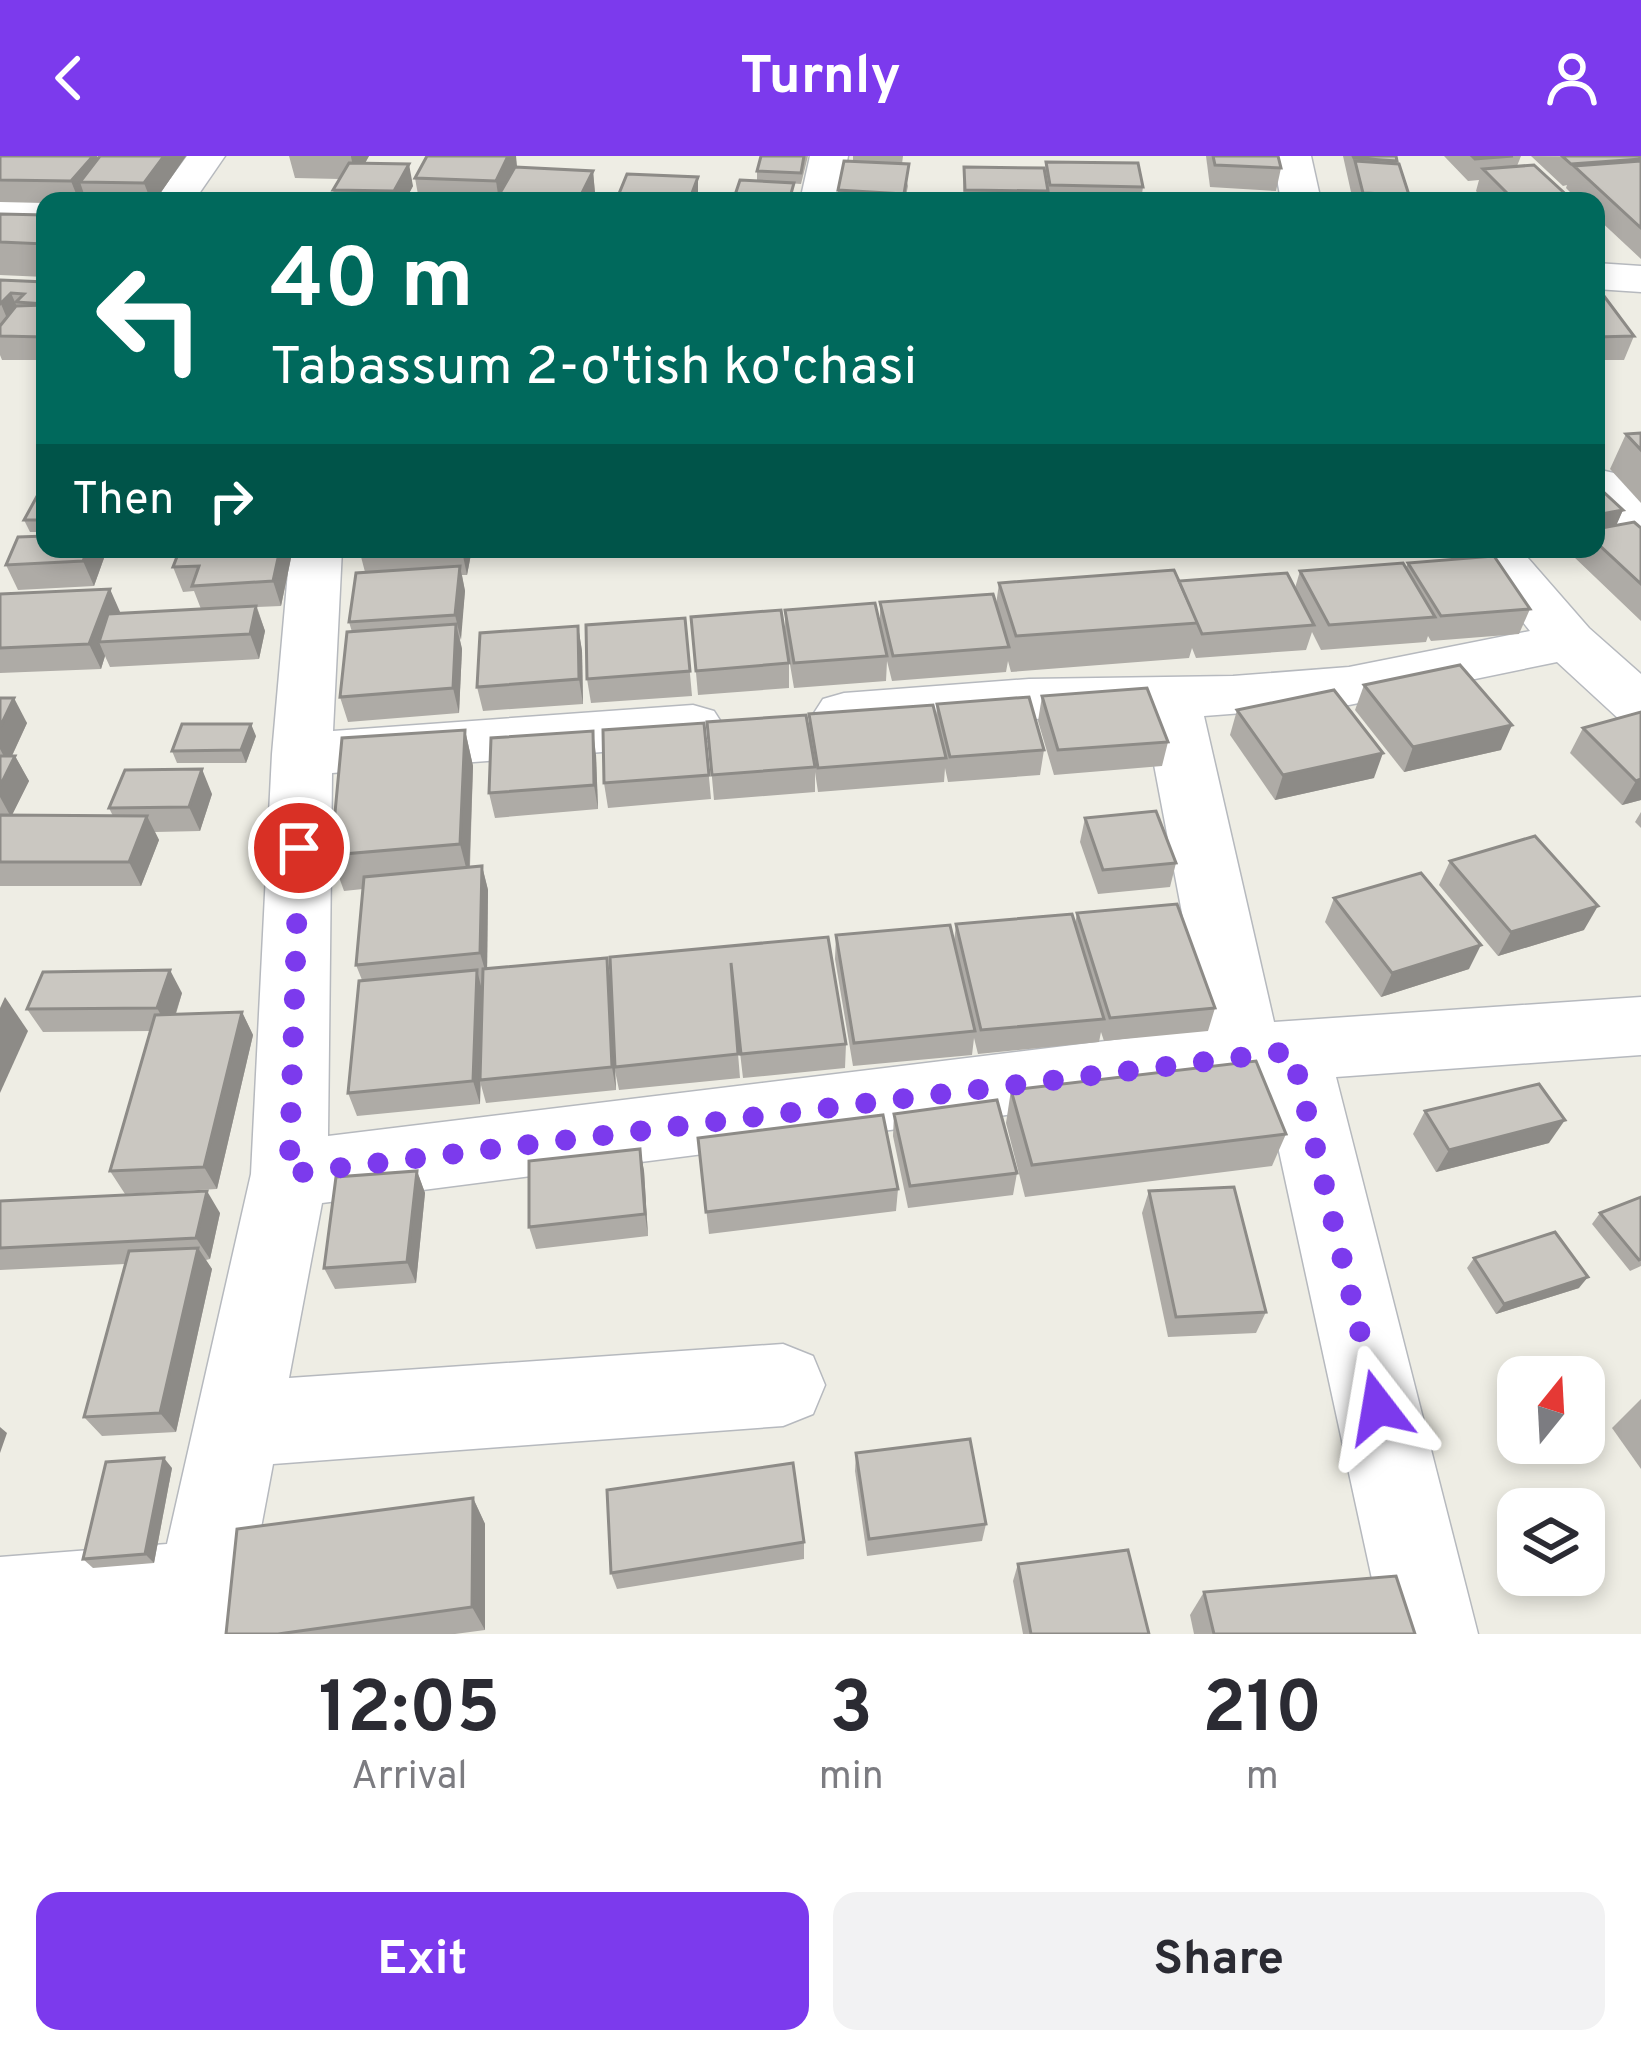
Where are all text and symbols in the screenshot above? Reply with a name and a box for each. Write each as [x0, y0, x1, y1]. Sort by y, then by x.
text: Turnly [740, 44, 901, 113]
icon: back [36, 45, 102, 111]
icon: person [1539, 45, 1605, 111]
text: 40 m [270, 231, 474, 337]
icon: left [72, 240, 228, 396]
text: Tabassum 2-o'tish ko'chasi [270, 335, 917, 404]
icon: right [198, 468, 264, 534]
text: Then [72, 473, 174, 530]
pin [248, 797, 350, 899]
icon: arrive [266, 815, 332, 881]
position arrow [1315, 1344, 1441, 1470]
north arrow [1497, 1356, 1605, 1464]
map controls [1497, 1356, 1605, 1596]
button: layers [1497, 1488, 1605, 1596]
text: 12:05 [319, 1666, 500, 1758]
text: 3 [830, 1666, 873, 1758]
text: 210 [1202, 1666, 1322, 1758]
text: Arrival [351, 1754, 468, 1803]
text: min [819, 1754, 884, 1803]
text: m [1246, 1754, 1279, 1803]
button: Exit [36, 1892, 809, 2030]
button: Share [833, 1892, 1605, 2030]

